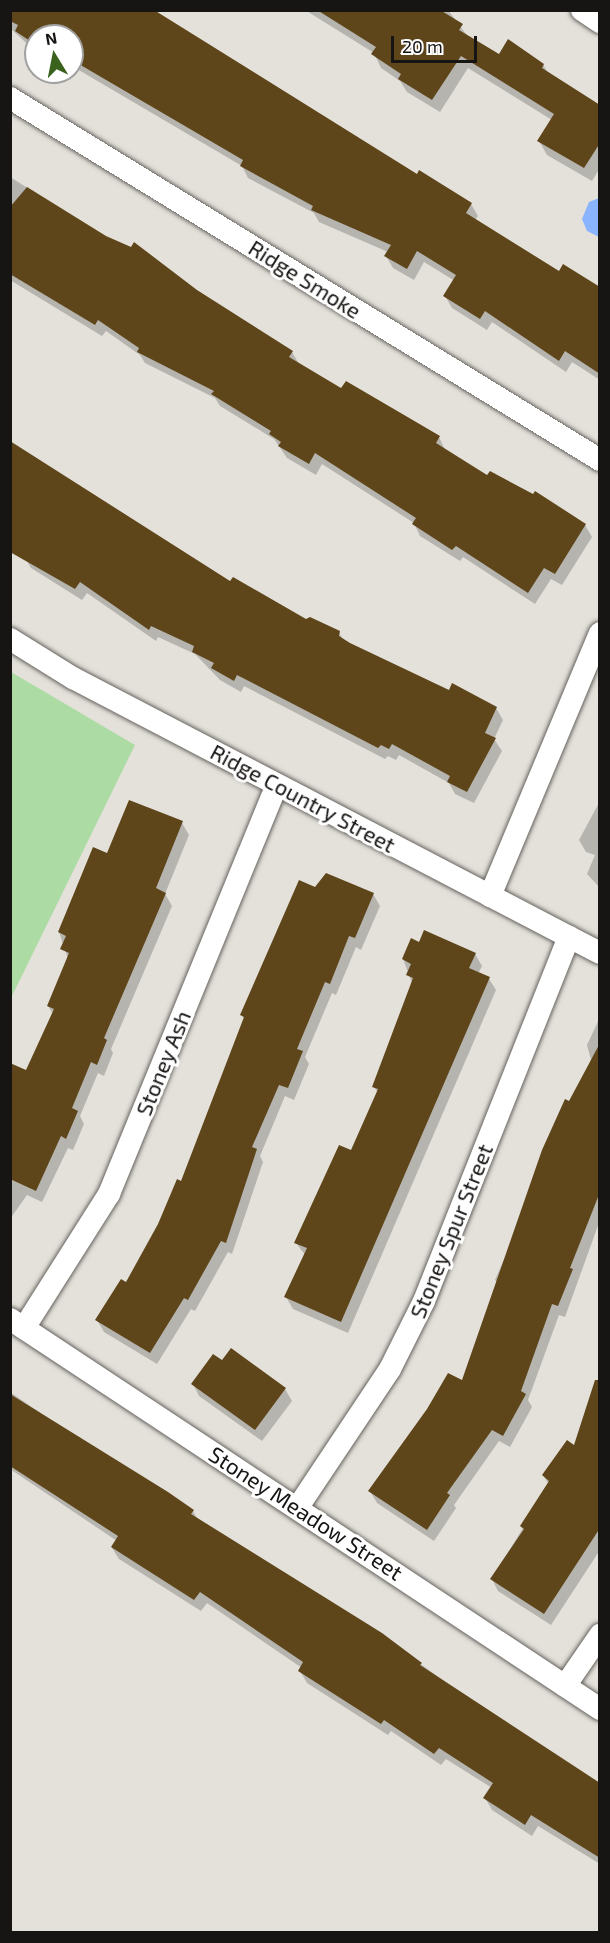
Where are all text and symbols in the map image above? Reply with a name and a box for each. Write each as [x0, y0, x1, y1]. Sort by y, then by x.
north arrow [24, 24, 84, 84]
scale bar [394, 24, 480, 62]
text: N [44, 27, 58, 48]
text: 20 m [402, 35, 443, 57]
street label: Ridge Smoke [244, 234, 366, 324]
street label: Ridge Country Street [206, 738, 400, 858]
street label: Stoney Ash [130, 1006, 196, 1120]
street label: Stoney Spur Street [404, 1140, 498, 1322]
street label: Stoney Meadow Street [204, 1440, 408, 1586]

